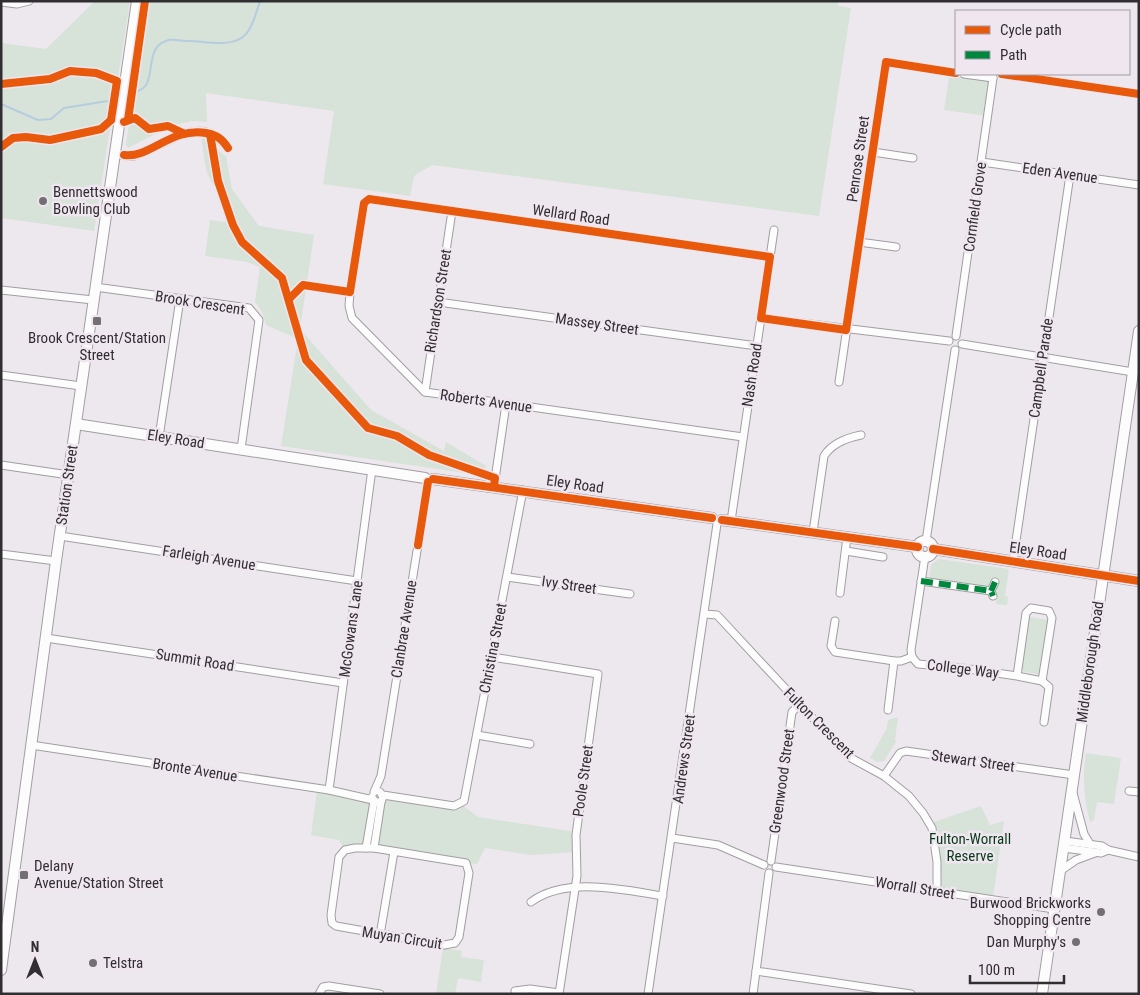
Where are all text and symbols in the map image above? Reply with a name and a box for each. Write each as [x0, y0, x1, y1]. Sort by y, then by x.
legend [955, 10, 1130, 75]
text: Cycle path [1000, 21, 1062, 39]
text: Path [1000, 46, 1027, 64]
street label: Penrose Street [843, 115, 873, 203]
street label: Eden Avenue [1021, 159, 1099, 187]
street label: Cornfield Grove [960, 161, 990, 253]
place label: Bennettswood Bowling Club [53, 183, 138, 218]
marker: Bennettswood Bowling Club [37, 195, 49, 207]
street label: Wellard Road [531, 201, 611, 229]
street label: Richardson Street [421, 248, 455, 354]
street label: Brook Crescent [154, 287, 246, 319]
street label: Massey Street [554, 309, 640, 339]
marker: Brook Crescent/Station Street [91, 315, 103, 327]
street label: Campbell Parade [1025, 317, 1057, 419]
place label: Brook Crescent/Station Street [28, 329, 166, 364]
street label: Nash Road [738, 342, 766, 408]
street label: Roberts Avenue [439, 386, 533, 416]
street label: Eley Road [146, 426, 206, 452]
street label: Station Street [52, 444, 82, 526]
street label: Eley Road [545, 471, 605, 497]
street label: Eley Road [1008, 538, 1068, 564]
street label: Farleigh Avenue [161, 542, 257, 574]
street label: Ivy Street [541, 572, 597, 598]
street label: McGowans Lane [335, 579, 367, 679]
street label: Clanbrae Avenue [387, 579, 421, 679]
street label: Middleborough Road [1073, 600, 1107, 724]
street label: Christina Street [475, 601, 511, 695]
street label: Summit Road [155, 645, 235, 675]
street label: College Way [926, 656, 1000, 682]
street label: Fulton Crescent [780, 684, 858, 762]
street label: Andrews Street [669, 713, 699, 805]
street label: Greenwood Street [766, 728, 798, 834]
street label: Poole Street [569, 744, 597, 818]
street label: Stewart Street [930, 746, 1016, 776]
street label: Bronte Avenue [151, 754, 239, 786]
park label: Fulton-Worrall Reserve [929, 830, 1011, 865]
place label: Delany Avenue/Station Street [34, 857, 163, 892]
marker: Delany Avenue/Station Street [18, 869, 30, 881]
street label: Worrall Street [874, 873, 956, 903]
place label: Burwood Brickworks Shopping Centre [970, 894, 1091, 929]
marker: Burwood Brickworks Shopping Centre [1095, 906, 1107, 918]
street label: Muyan Circuit [361, 923, 443, 953]
place label: Dan Murphy's [987, 933, 1066, 951]
north arrow [10, 935, 60, 985]
marker: Dan Murphy's [1070, 936, 1082, 948]
text: N [31, 939, 39, 955]
scale bar [970, 952, 1064, 984]
place label: Telstra [103, 954, 143, 972]
marker: Telstra [87, 957, 99, 969]
text: 100 m [978, 961, 1015, 979]

